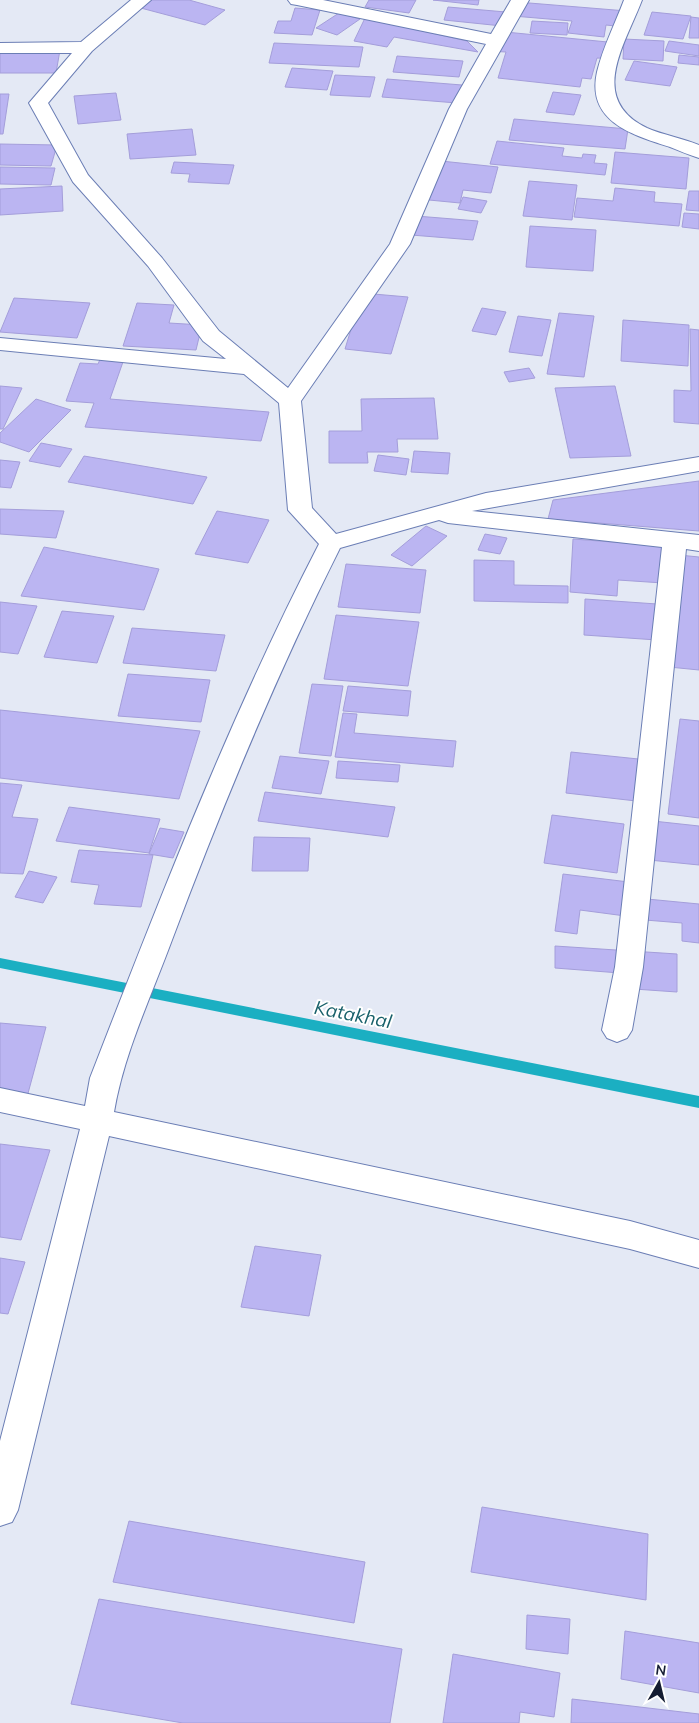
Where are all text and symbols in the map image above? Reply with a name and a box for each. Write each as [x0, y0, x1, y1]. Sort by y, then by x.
water label: Katakhal [312, 995, 394, 1033]
north arrow [634, 1658, 684, 1708]
text: N [654, 1660, 667, 1680]

